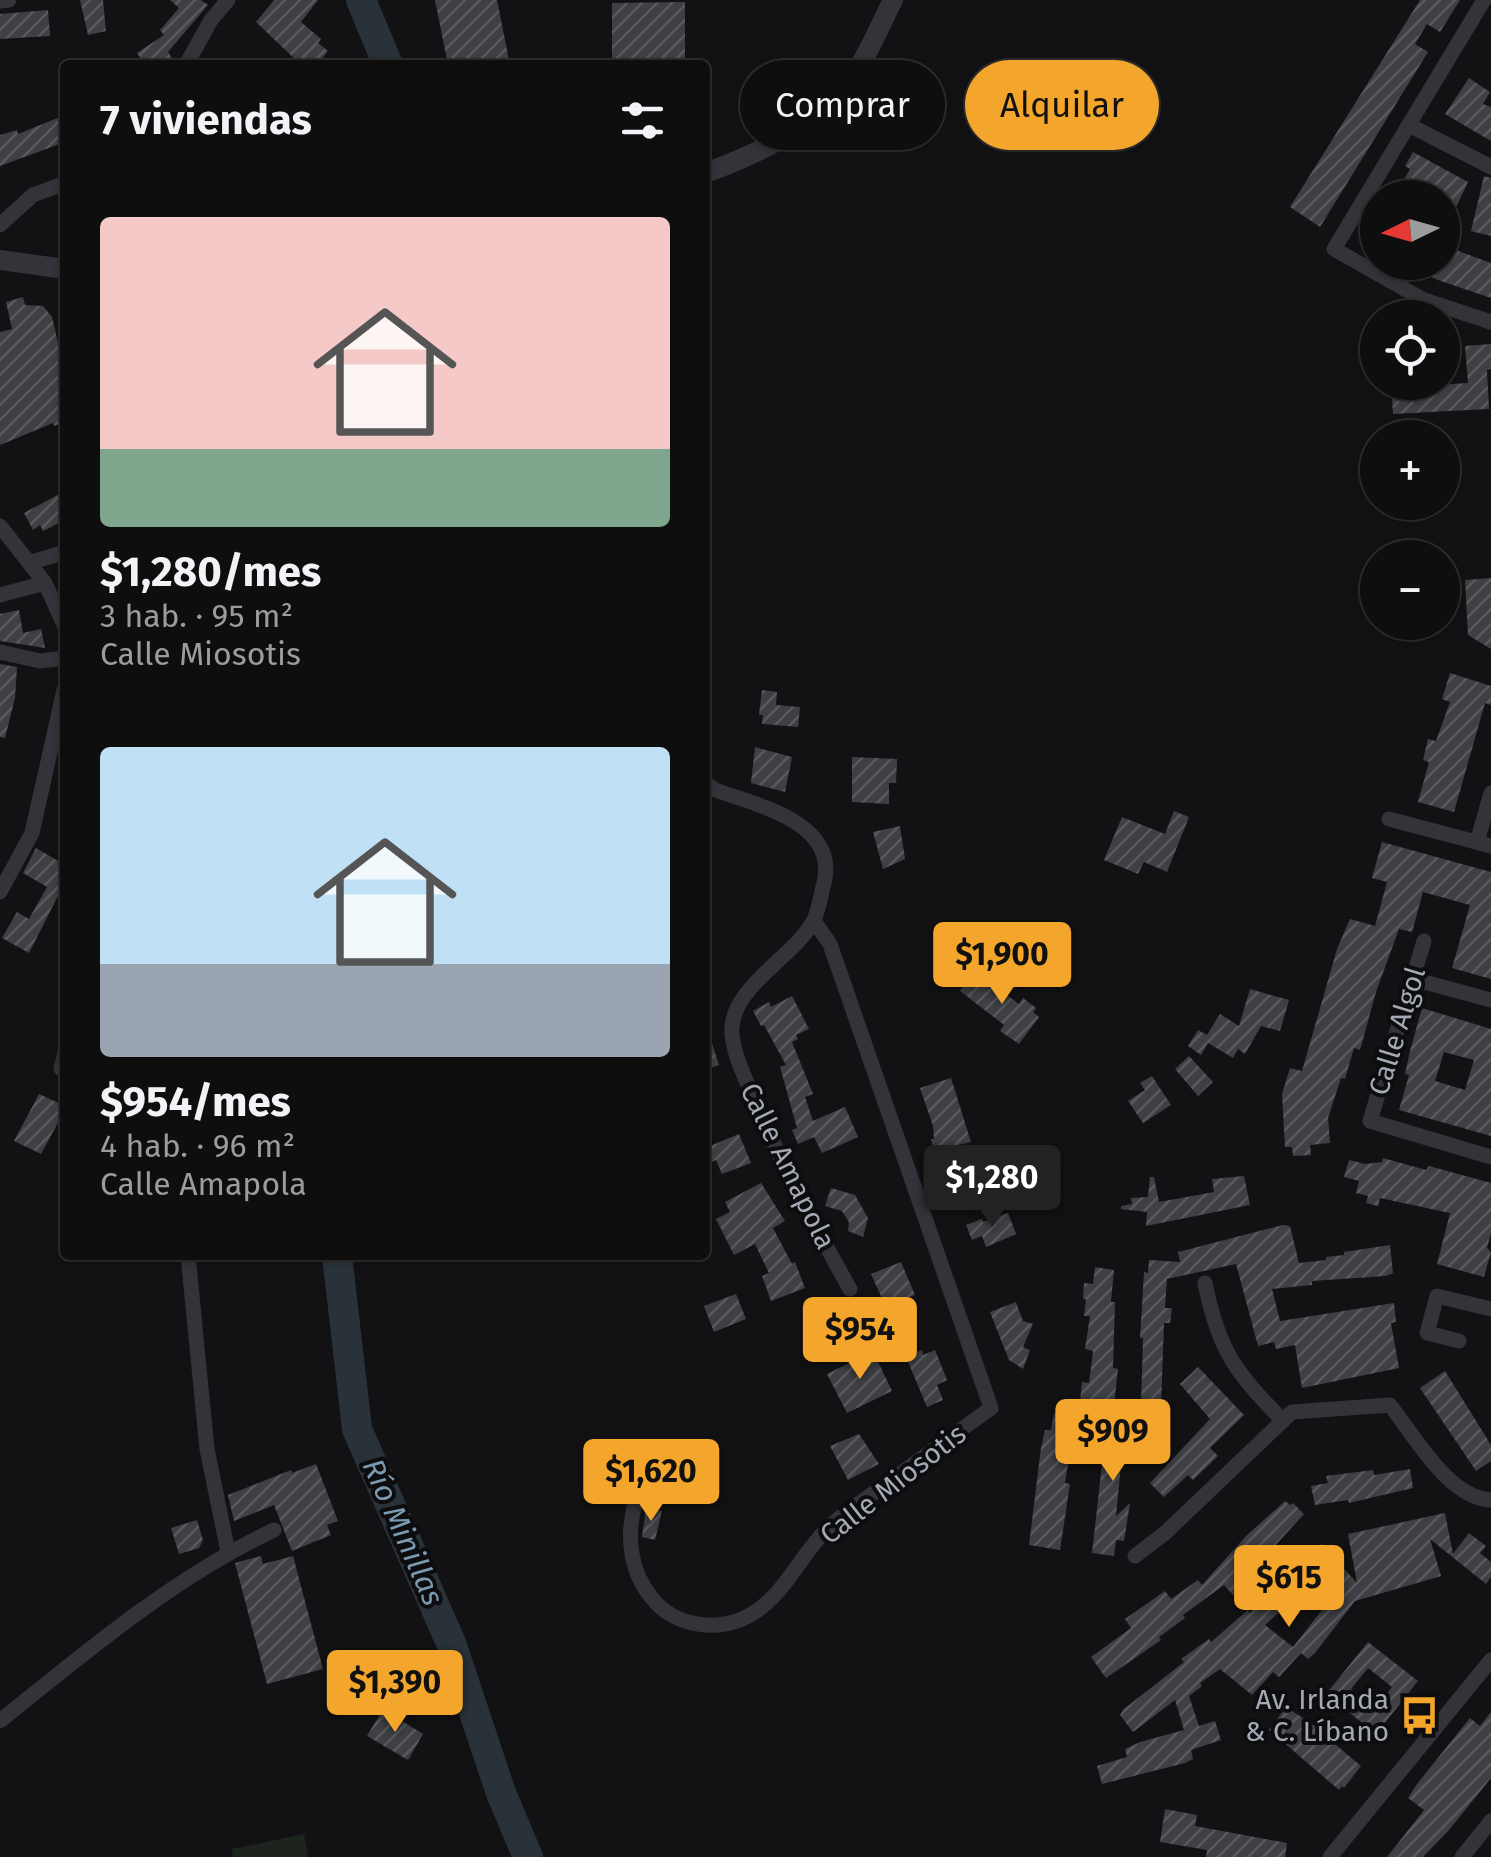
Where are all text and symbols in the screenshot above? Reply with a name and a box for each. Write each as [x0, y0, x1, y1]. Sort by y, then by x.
chip: Comprar [740, 60, 945, 150]
chip: Alquilar [965, 60, 1159, 150]
icon: filters [615, 93, 670, 148]
text: 7 viviendas [100, 95, 312, 145]
north arrow [1360, 180, 1460, 280]
map controls [1360, 180, 1460, 640]
icon: home [295, 282, 475, 462]
button: locate [1360, 300, 1460, 400]
button: + [1360, 420, 1460, 520]
button: − [1360, 540, 1460, 640]
text: $1,280/mes [100, 547, 321, 597]
text: 3 hab. · 95 m² [100, 597, 293, 635]
text: Calle Miosotis [100, 635, 301, 673]
icon: home [295, 812, 475, 992]
pin: $1,900 [921, 922, 1083, 1007]
text: $1,900 [955, 935, 1049, 973]
street label: Calle Algol [1362, 963, 1432, 1099]
text: $954/mes [100, 1077, 291, 1127]
street label: Calle Amapola [734, 1077, 842, 1255]
text: 4 hab. · 96 m² [100, 1127, 295, 1165]
pin: $1,280 [911, 1145, 1073, 1230]
text: $1,280 [946, 1158, 1038, 1196]
text: Calle Amapola [100, 1165, 307, 1203]
pin: $954 [801, 1297, 919, 1382]
text: $954 [825, 1310, 895, 1348]
pin: $909 [1054, 1399, 1172, 1484]
text: $909 [1077, 1412, 1149, 1450]
street label: Calle Miosotis [814, 1417, 972, 1551]
pin: $1,620 [570, 1439, 732, 1524]
text: $1,620 [605, 1452, 697, 1490]
water label: Río Minillas [355, 1453, 451, 1611]
pin: $615 [1230, 1545, 1348, 1630]
text: $615 [1256, 1558, 1322, 1596]
pin: $1,390 [314, 1650, 476, 1735]
text: $1,390 [349, 1663, 441, 1701]
place label: Av. Irlanda & C. Líbano [1245, 1683, 1389, 1748]
bus stop icon: Av. Irlanda & C. Líbano [1398, 1694, 1440, 1736]

